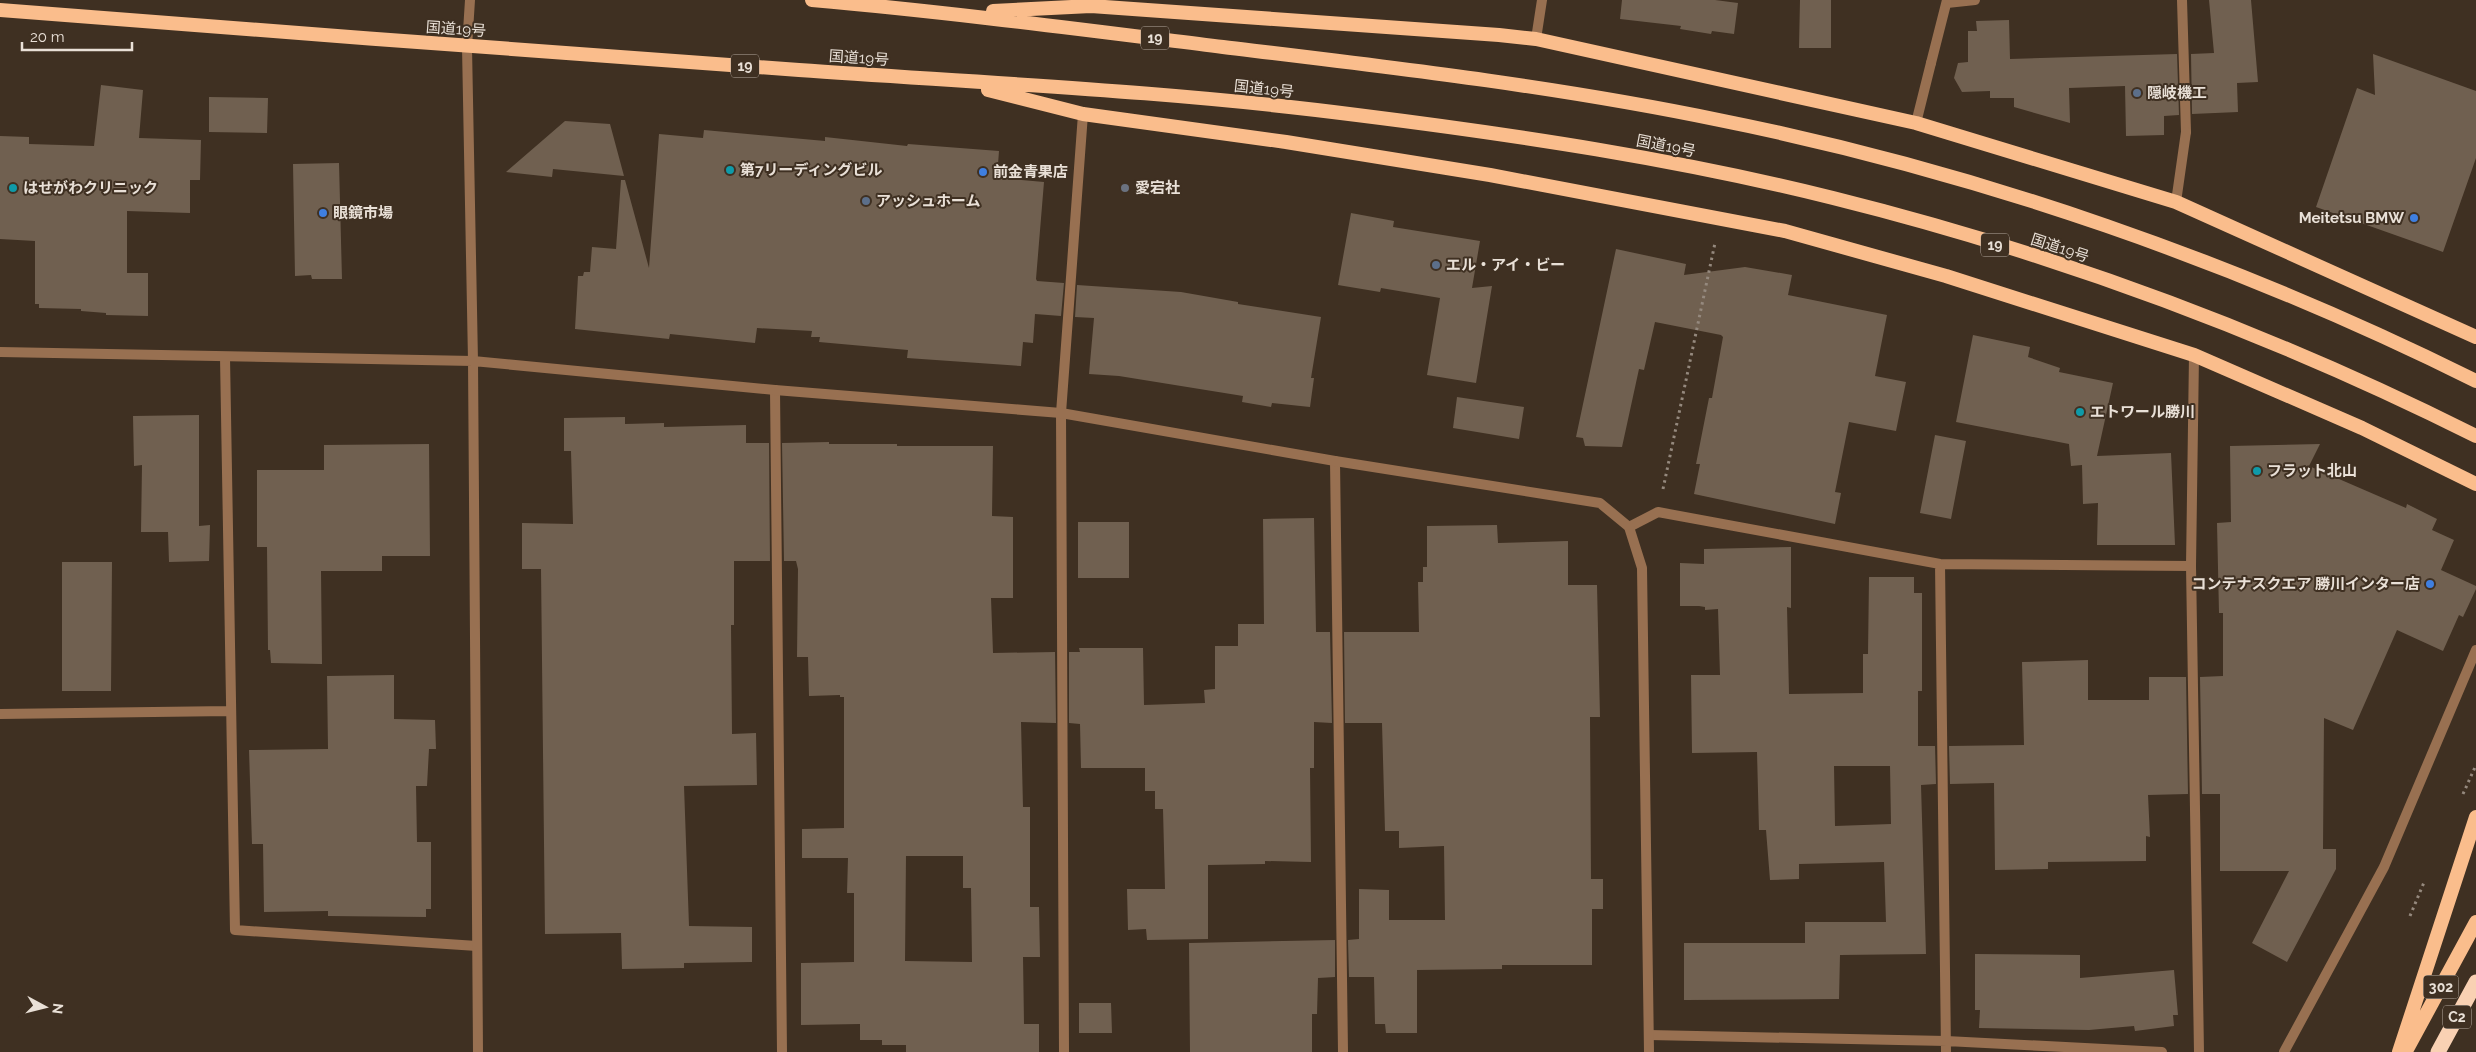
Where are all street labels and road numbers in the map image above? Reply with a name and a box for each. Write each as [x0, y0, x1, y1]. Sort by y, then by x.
street label: 国道19号 [425, 18, 487, 40]
road number: 19 [1141, 26, 1169, 49]
street label: 国道19号 [828, 47, 890, 69]
road number: 19 [731, 54, 759, 78]
street label: 国道19号 [1233, 77, 1295, 101]
street label: 国道19号 [1635, 131, 1697, 161]
street label: 国道19号 [2029, 230, 2091, 266]
road number: 19 [1981, 234, 2009, 256]
road number: 302 [2424, 976, 2458, 999]
road number: C2 [2443, 1006, 2471, 1028]

